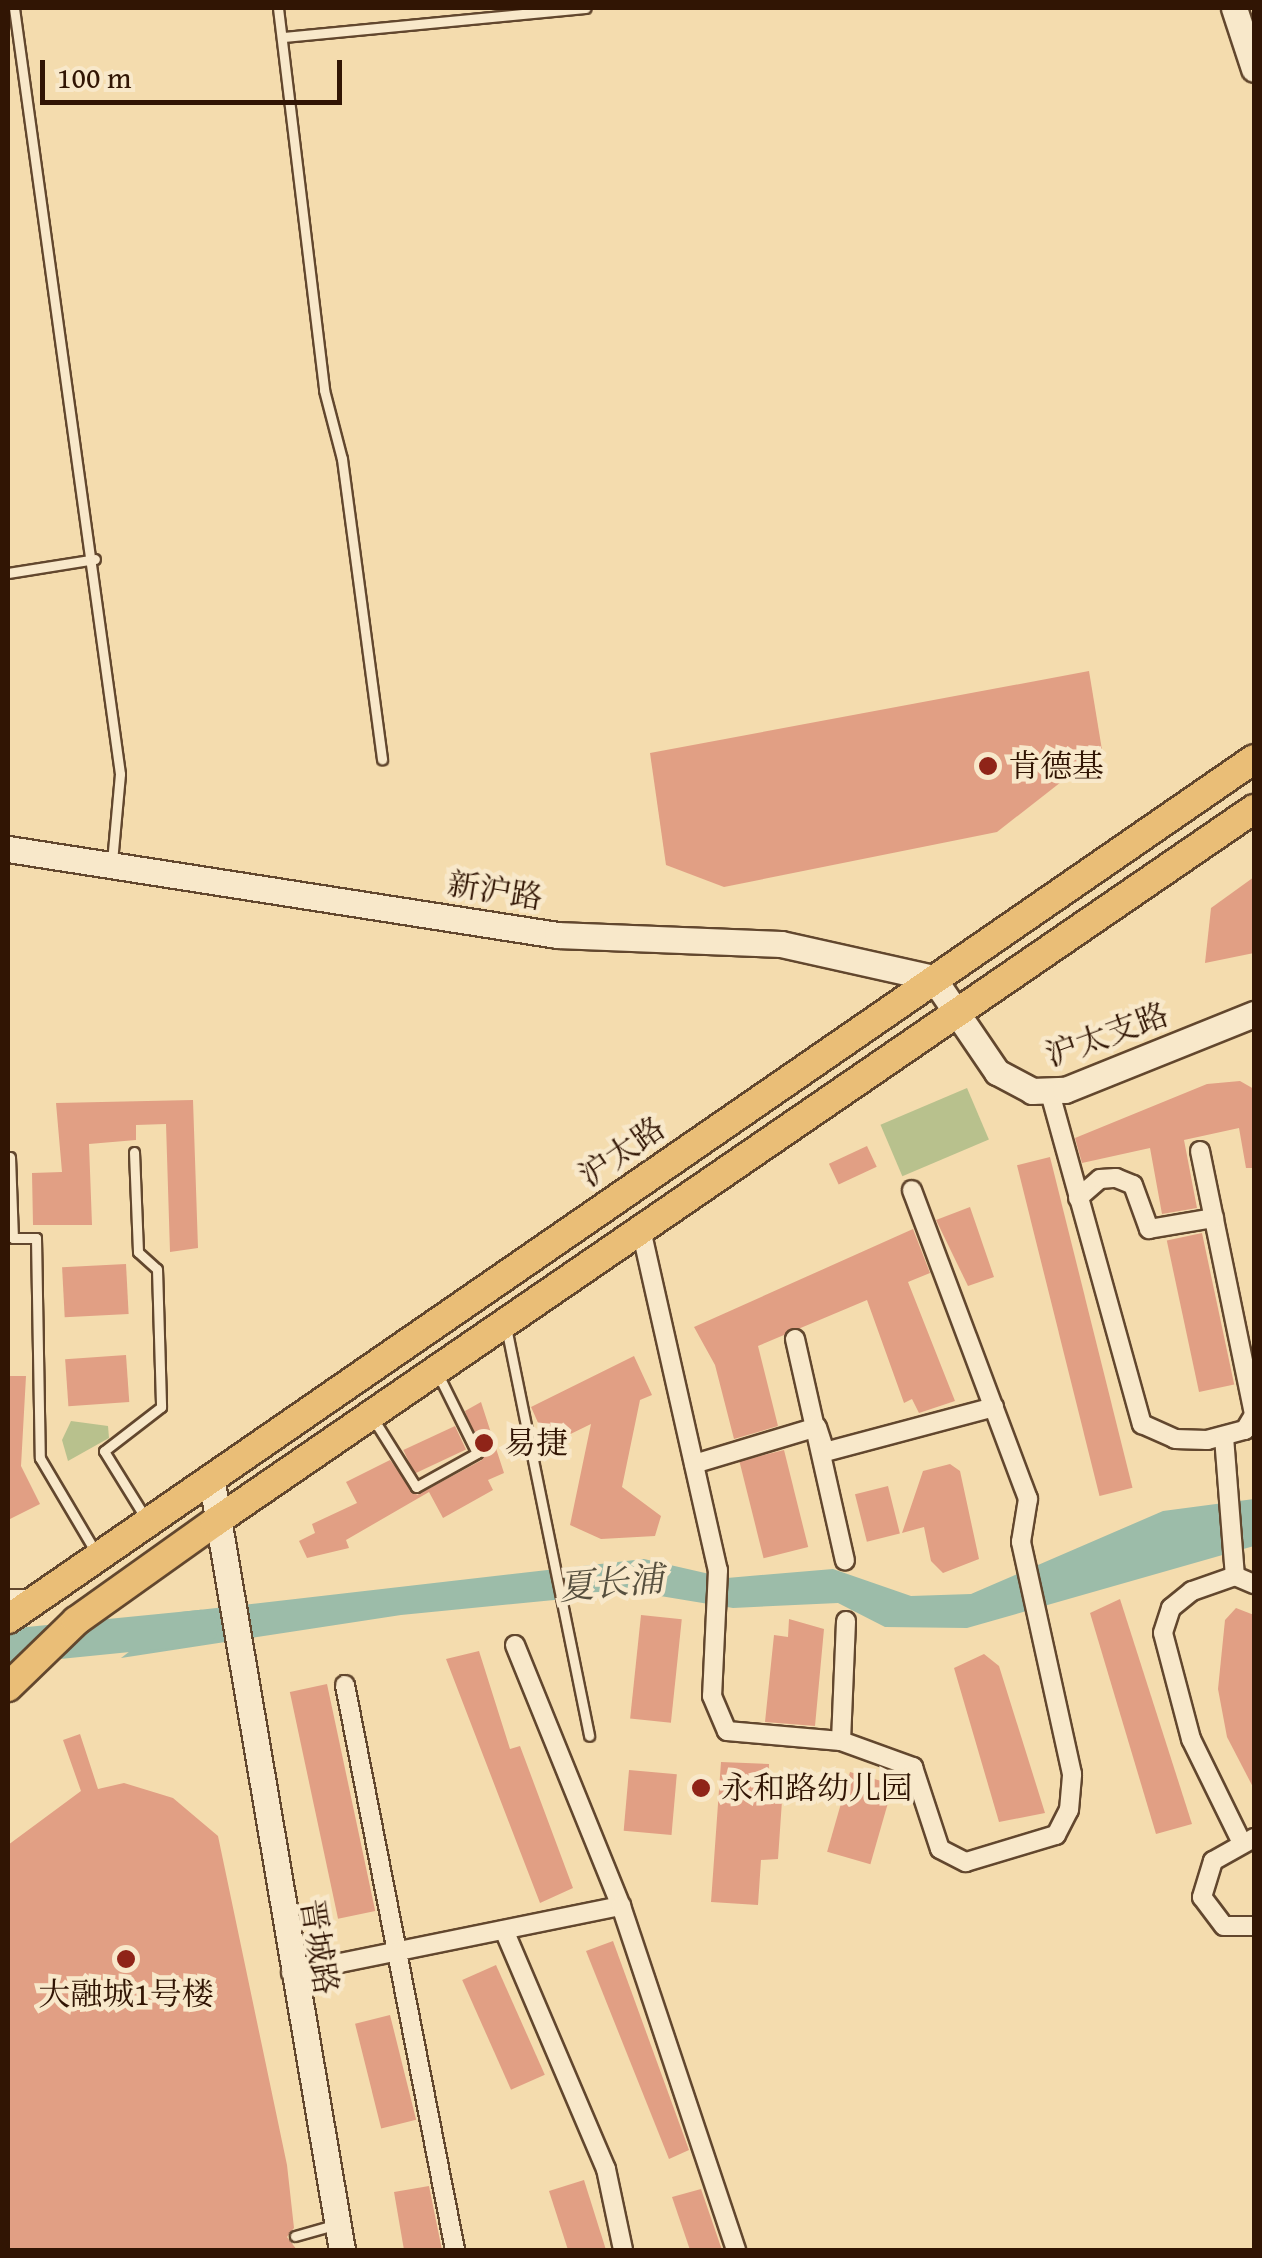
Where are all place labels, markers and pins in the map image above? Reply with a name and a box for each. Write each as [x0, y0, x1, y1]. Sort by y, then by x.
place label: 肯德基 [1008, 747, 1104, 785]
marker: 肯德基 [977, 755, 999, 777]
place label: 易捷 [504, 1424, 568, 1462]
marker: 易捷 [473, 1432, 495, 1454]
place label: 永和路幼儿园 [721, 1769, 913, 1807]
marker: 永和路幼儿园 [690, 1777, 712, 1799]
marker: 大融城1号楼 [115, 1948, 137, 1970]
place label: 大融城1号楼 [38, 1975, 214, 2013]

